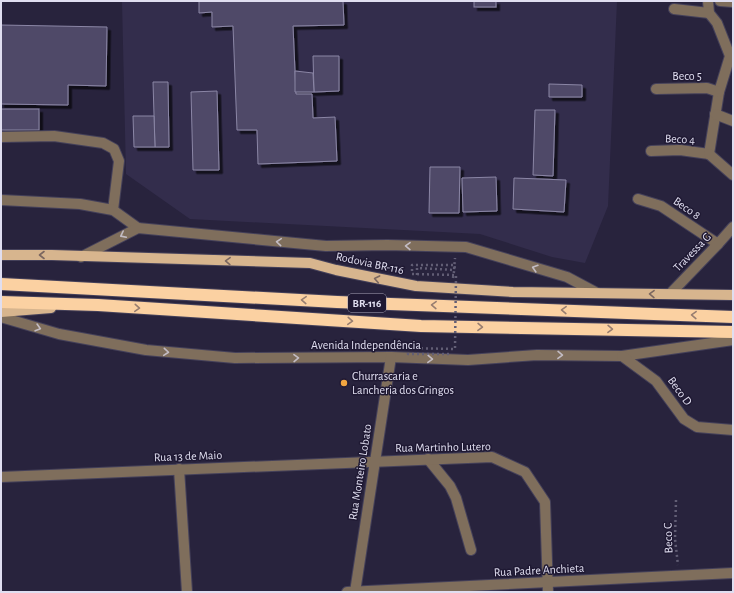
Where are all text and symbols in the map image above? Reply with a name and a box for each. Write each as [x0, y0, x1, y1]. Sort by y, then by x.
street label: Beco 5 [672, 70, 702, 82]
street label: Beco 4 [665, 132, 696, 146]
street label: Beco 8 [671, 194, 703, 222]
one-way arrow [120, 230, 127, 238]
street label: Travessa G [671, 230, 713, 274]
one-way arrow [276, 237, 282, 246]
one-way arrow [405, 241, 411, 250]
street label: Rodovia BR-116 [335, 250, 406, 276]
one-way arrow [39, 251, 45, 259]
one-way arrow [225, 257, 231, 265]
one-way arrow [532, 264, 539, 273]
one-way arrow [374, 275, 380, 283]
one-way arrow [649, 290, 655, 298]
road number: BR-116 [348, 294, 386, 312]
one-way arrow [301, 296, 307, 304]
one-way arrow [431, 301, 437, 310]
one-way arrow [134, 303, 140, 312]
one-way arrow [561, 306, 567, 315]
one-way arrow [691, 311, 697, 319]
one-way arrow [347, 317, 353, 326]
one-way arrow [35, 323, 42, 332]
one-way arrow [477, 323, 483, 331]
one-way arrow [607, 325, 613, 333]
street label: Avenida Independência [311, 339, 421, 351]
one-way arrow [163, 347, 169, 356]
one-way arrow [557, 351, 563, 359]
one-way arrow [293, 354, 299, 362]
one-way arrow [427, 354, 433, 363]
place label: Churrascaria e Lancheria dos Gringos [352, 370, 454, 396]
street label: Beco D [666, 374, 694, 408]
marker: Churrascaria e Lancheria dos Gringos [339, 378, 349, 388]
street label: Rua Monteiro Lobato [346, 423, 374, 521]
street label: Rua Martinho Lutero [395, 440, 491, 454]
street label: Rua 13 de Maio [154, 449, 223, 463]
street label: Beco C [661, 523, 675, 553]
street label: Rua Padre Anchieta [493, 562, 585, 578]

